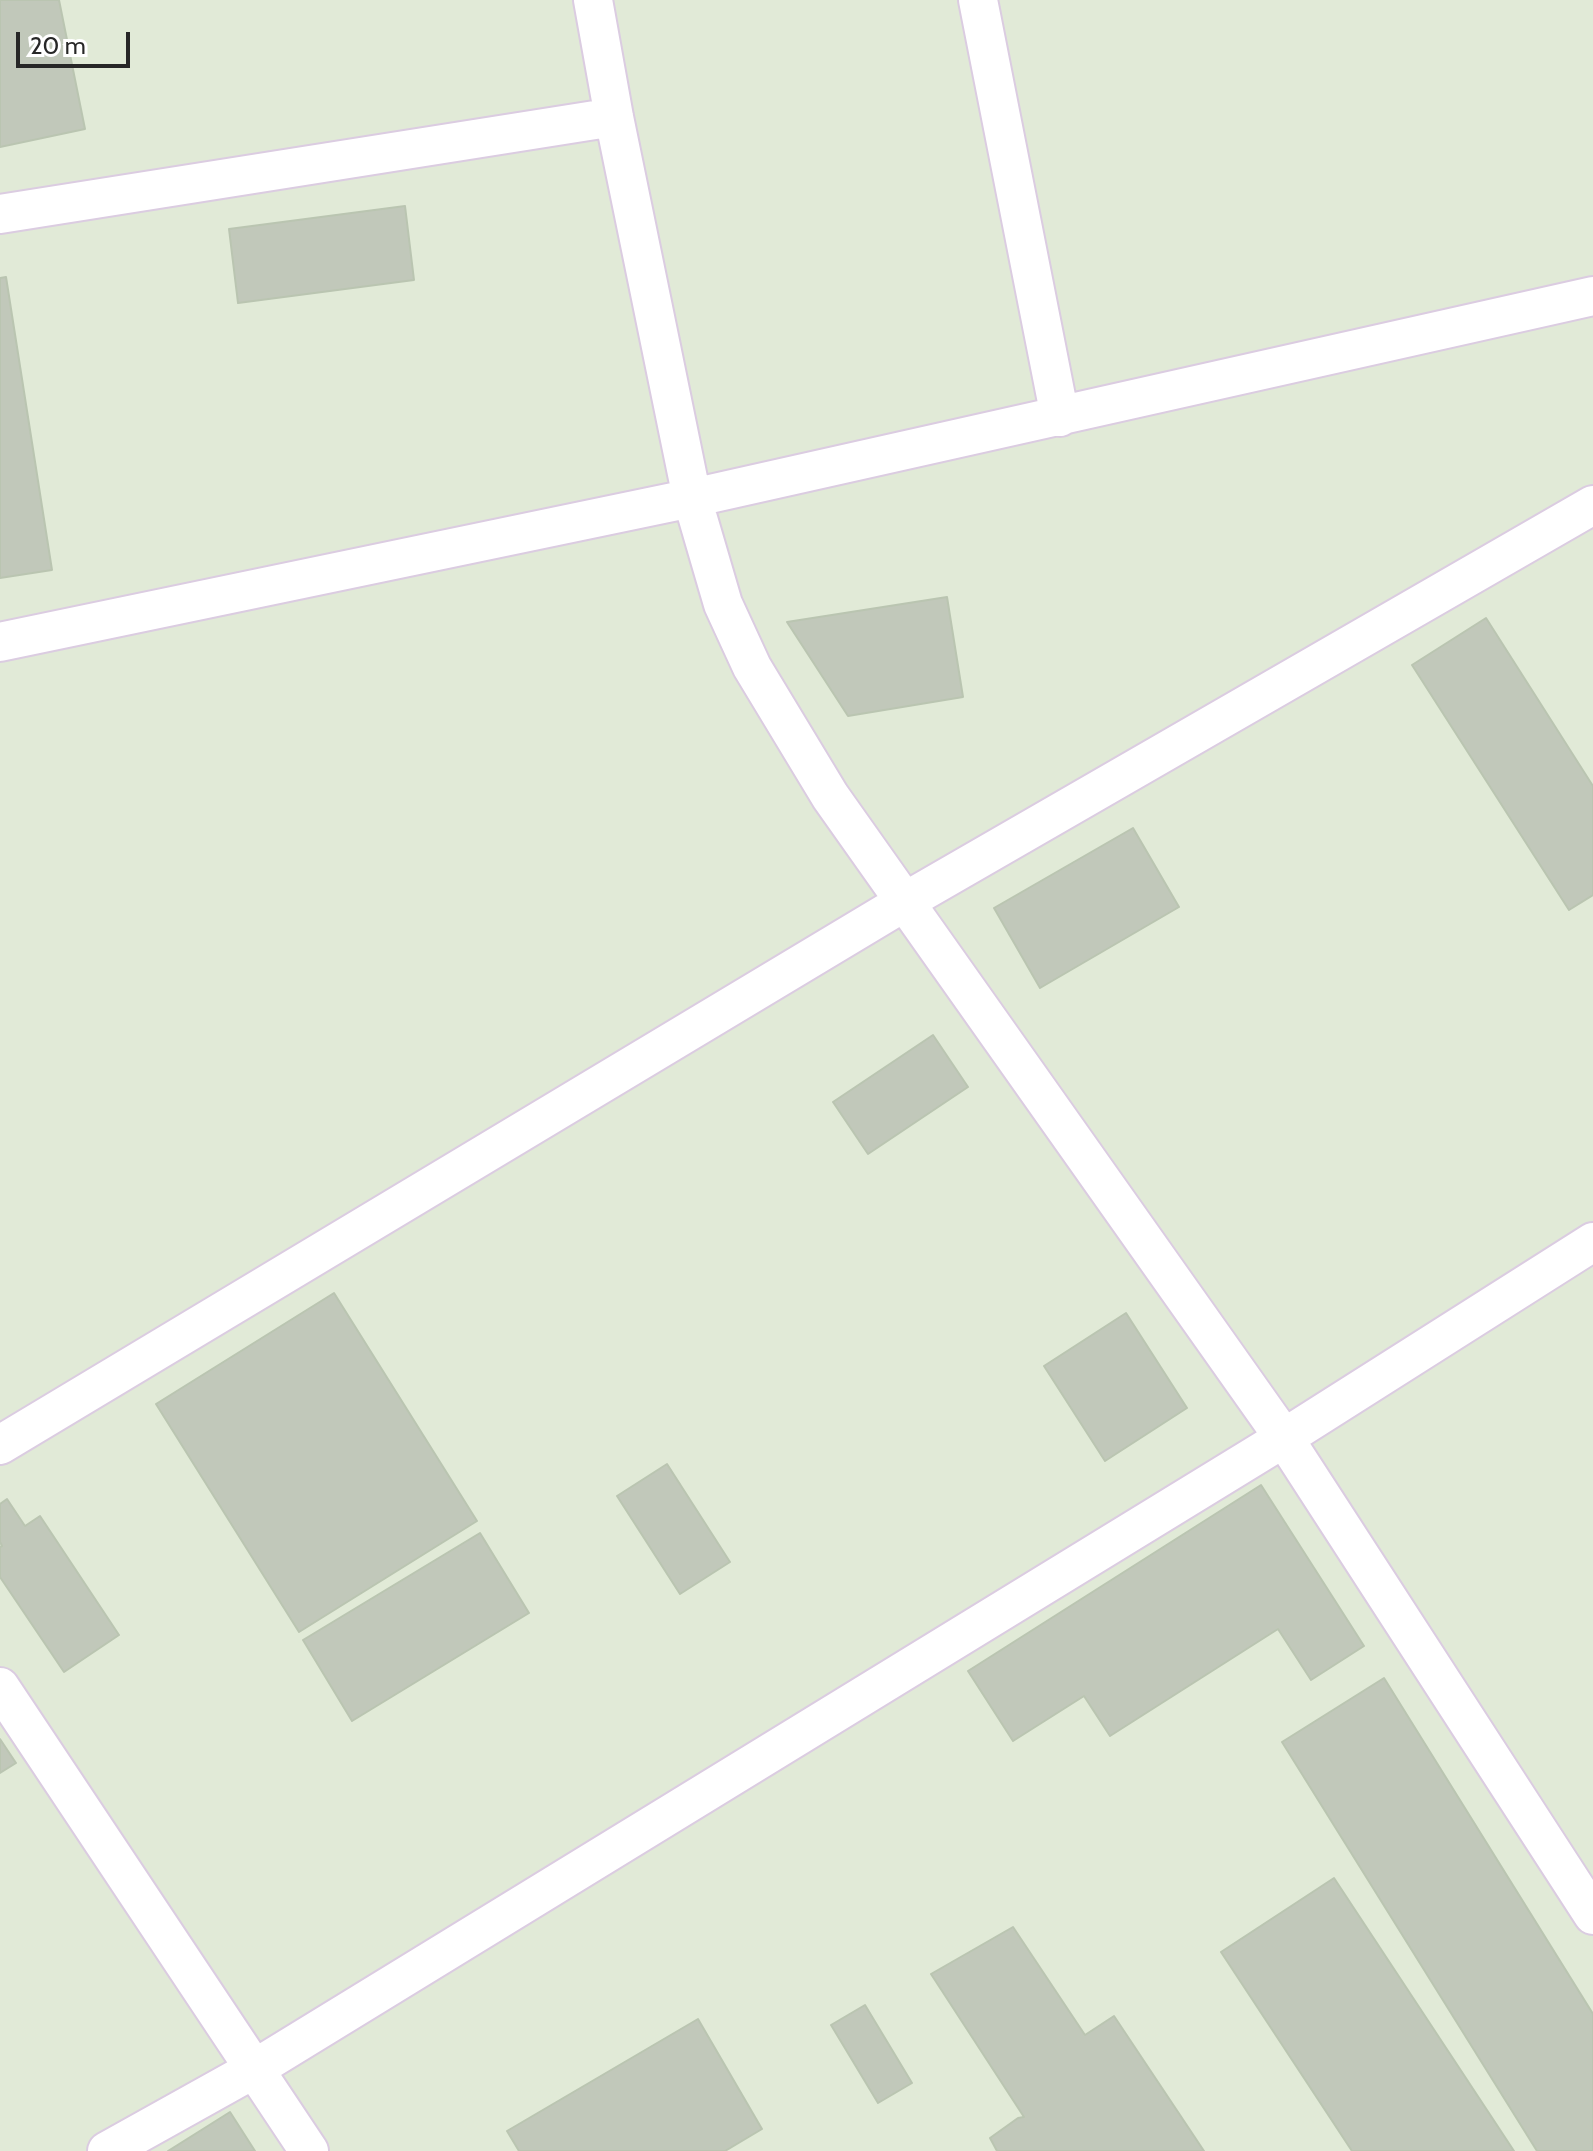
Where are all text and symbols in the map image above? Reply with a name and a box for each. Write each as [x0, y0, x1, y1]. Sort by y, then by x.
scale bar [20, 16, 134, 66]
text: 20 m [30, 31, 86, 60]

